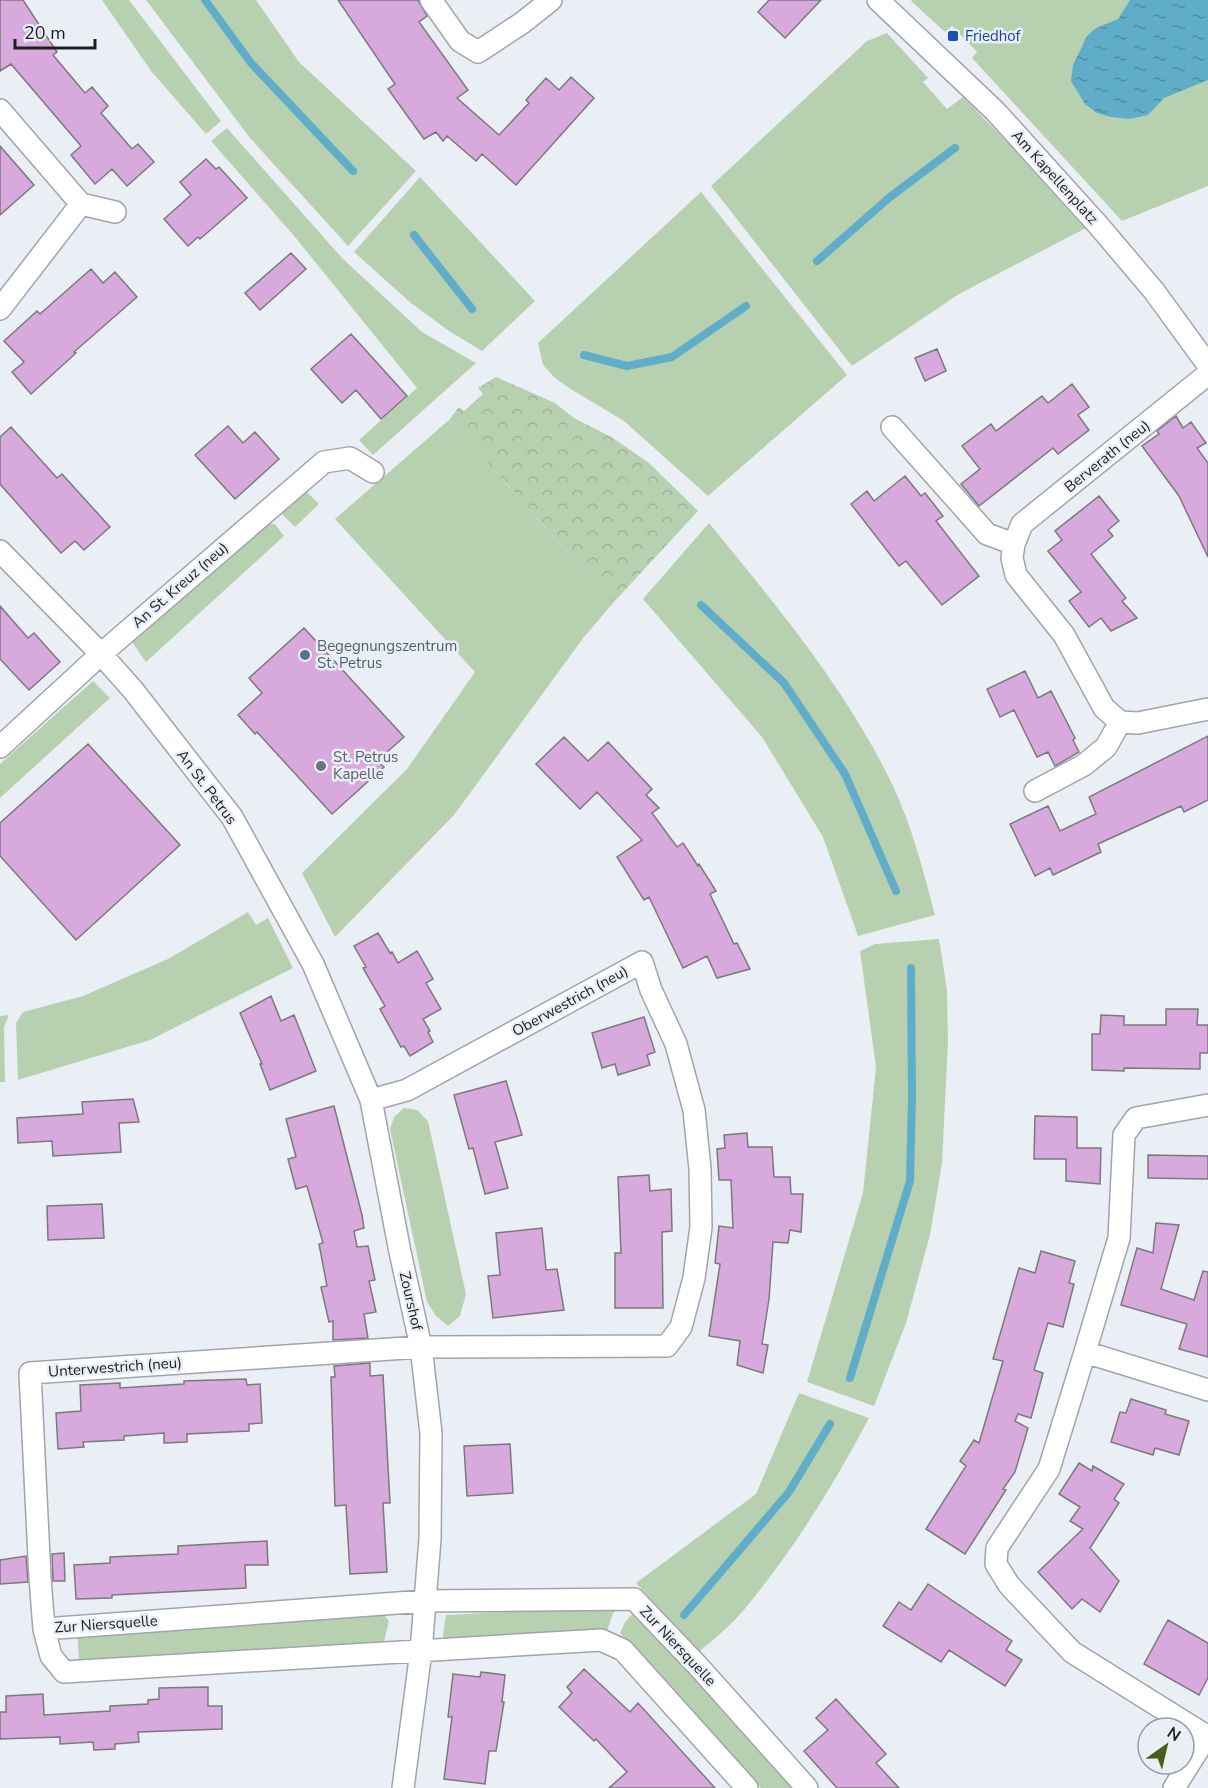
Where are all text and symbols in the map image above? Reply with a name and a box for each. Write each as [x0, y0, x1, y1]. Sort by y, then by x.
scale bar [15, 12, 94, 50]
text: 20 m [24, 21, 66, 45]
place label: Friedhof [965, 26, 1021, 46]
marker: Friedhof [946, 29, 960, 43]
street label: Am Kapellenplatz [1007, 126, 1103, 228]
street label: Berverath (neu) [1060, 415, 1154, 497]
street label: An St. Kreuz (neu) [128, 538, 232, 632]
place label: Begegnungszentrum St. Petrus [317, 636, 457, 673]
marker: Begegnungszentrum St. Petrus [298, 648, 312, 662]
street label: An St. Petrus [172, 746, 242, 828]
place label: St. Petrus Kapelle [333, 747, 398, 784]
marker: St. Petrus Kapelle [314, 759, 328, 773]
street label: Oberwestrich (neu) [509, 961, 631, 1041]
street label: Zourshof [395, 1270, 428, 1333]
street label: Unterwestrich (neu) [48, 1352, 182, 1382]
street label: Zur Niersquelle [635, 1601, 721, 1691]
street label: Zur Niersquelle [54, 1610, 158, 1638]
north arrow [1136, 1716, 1196, 1776]
text: N [1163, 1722, 1185, 1747]

